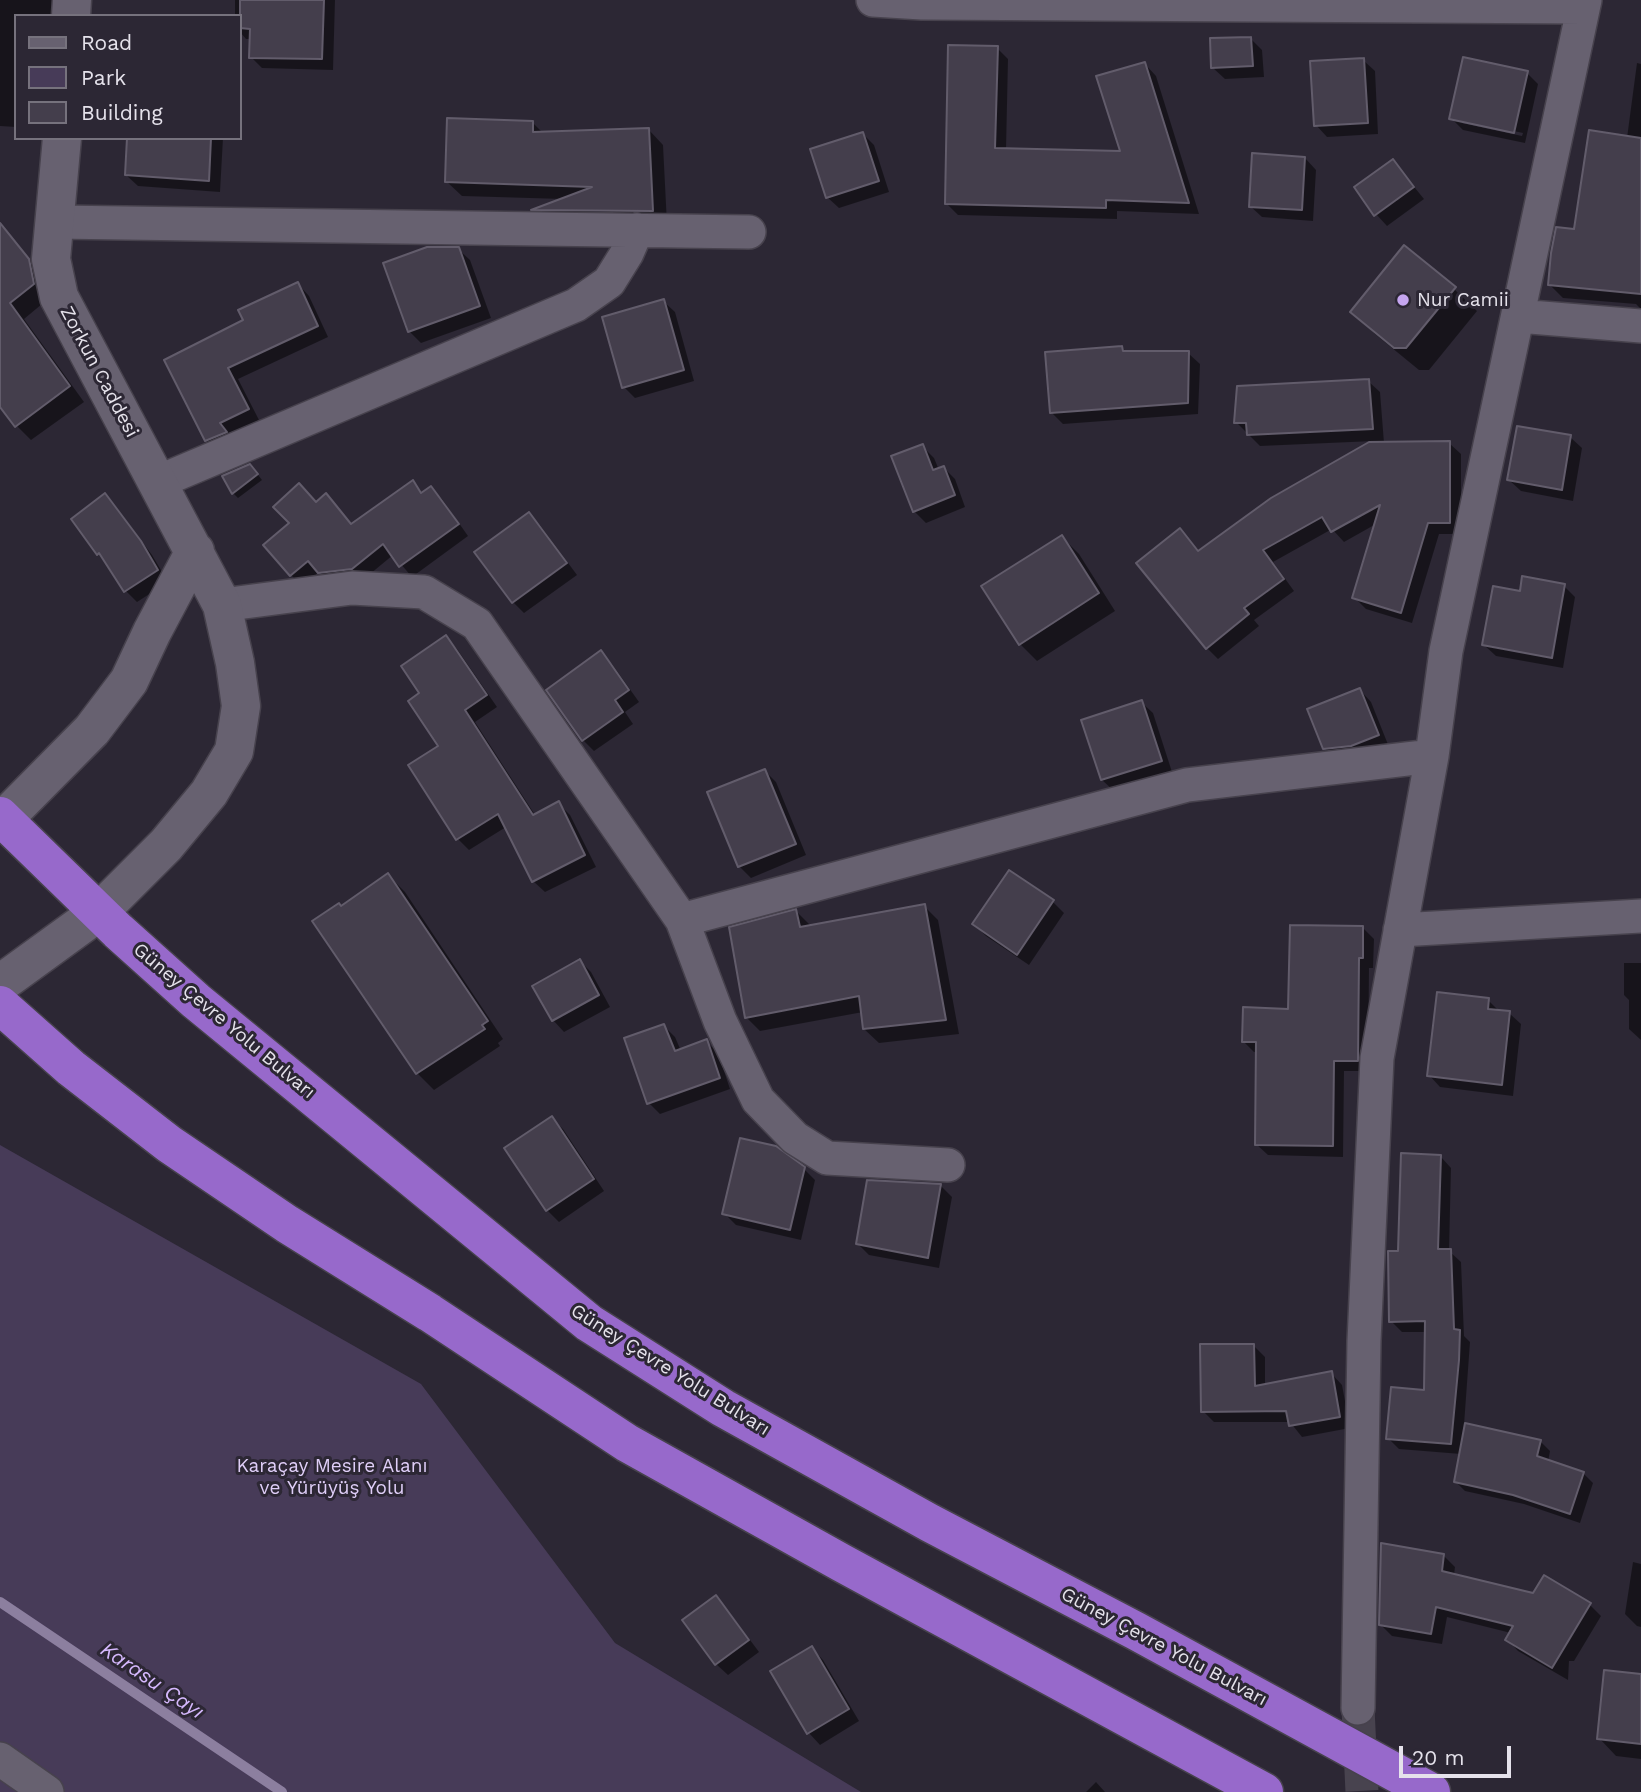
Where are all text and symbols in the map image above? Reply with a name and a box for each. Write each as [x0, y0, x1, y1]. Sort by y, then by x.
legend [14, 14, 242, 140]
text: Road [81, 30, 132, 55]
text: Park [81, 65, 126, 90]
text: Building [81, 100, 163, 125]
place label: Nur Camii [1417, 289, 1509, 311]
marker: Nur Camii [1395, 292, 1411, 308]
street label: Zorkun Caddesi [55, 303, 143, 441]
street label: Güney Çevre Yolu Bulvarı [128, 938, 320, 1104]
street label: Güney Çevre Yolu Bulvarı [566, 1299, 774, 1441]
park label: Karaçay Mesire Alanı ve Yürüyüş Yolu [236, 1455, 428, 1499]
street label: Güney Çevre Yolu Bulvarı [1057, 1583, 1271, 1711]
water label: Karasu Çayı [95, 1637, 209, 1725]
scale bar [1403, 1732, 1515, 1776]
text: 20 m [1412, 1745, 1464, 1770]

